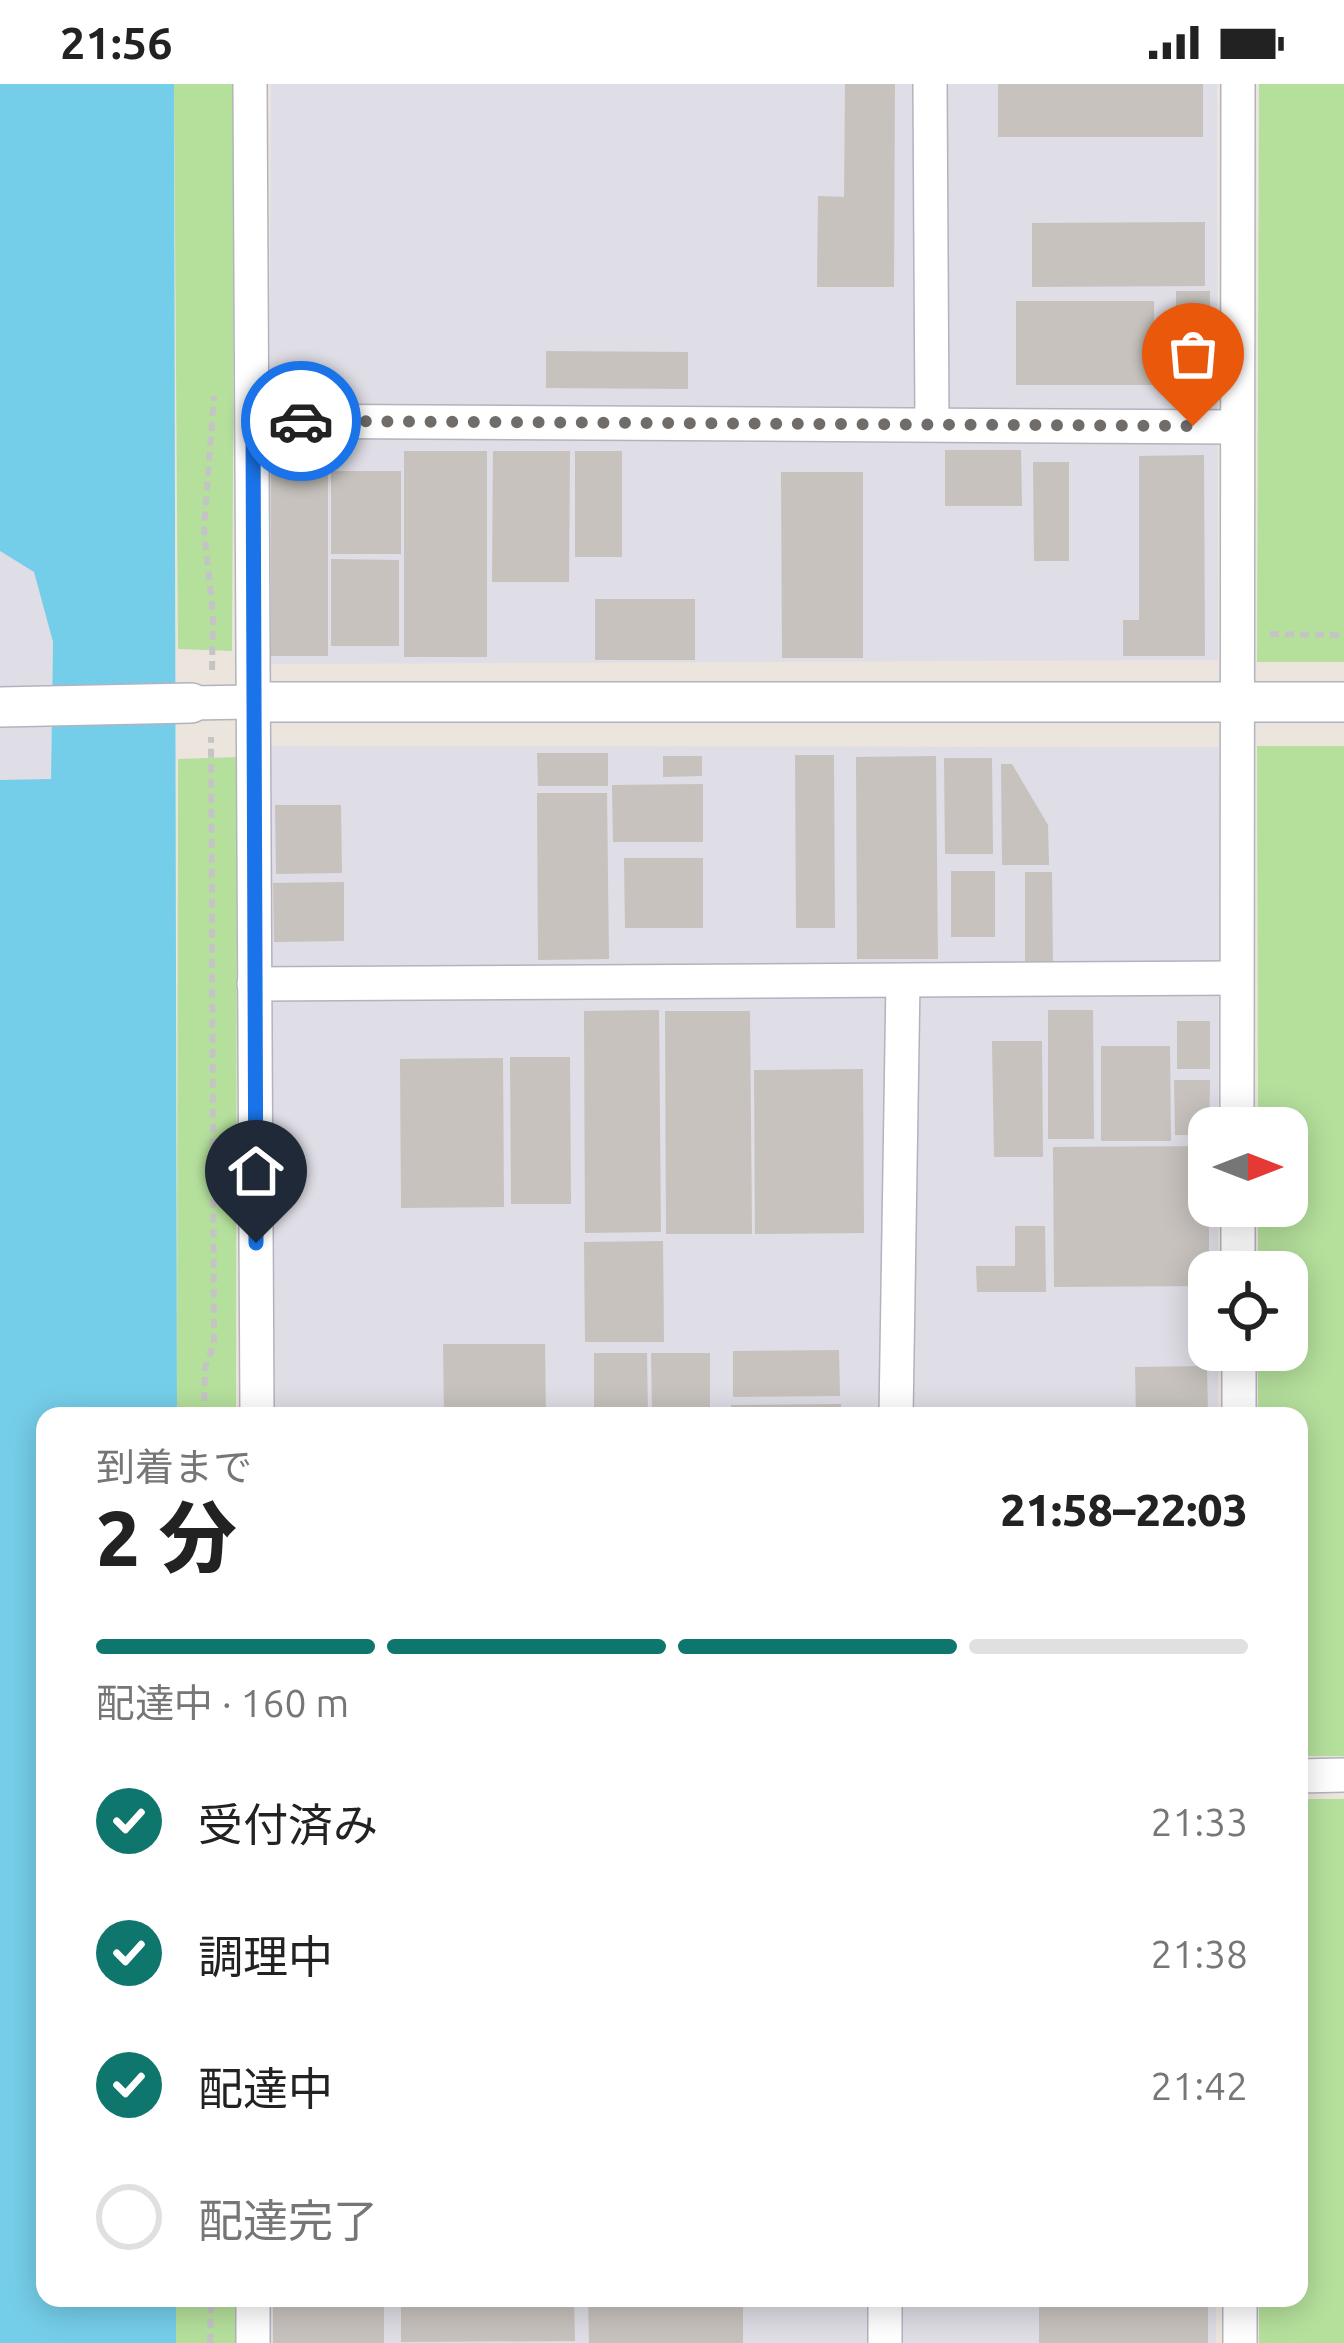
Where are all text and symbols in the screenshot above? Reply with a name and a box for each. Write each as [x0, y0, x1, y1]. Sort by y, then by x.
text: 21:56 [60, 17, 173, 68]
pin [1142, 303, 1244, 426]
icon: bag [1160, 321, 1226, 387]
courier [241, 361, 361, 481]
icon: car [268, 388, 334, 454]
north arrow [1188, 1107, 1308, 1227]
map controls [1188, 1107, 1308, 1371]
pin [205, 1120, 307, 1243]
icon: home [223, 1138, 289, 1204]
button: locate [1188, 1251, 1308, 1371]
text: 到着まで [96, 1445, 252, 1488]
text: 21:58–22:03 [1000, 1484, 1248, 1535]
text: 2 分 [96, 1493, 237, 1581]
text: 配達中 · 160 m [96, 1681, 349, 1724]
icon: check [96, 1788, 162, 1854]
text: 受付済み [198, 1799, 378, 1850]
text: 21:33 [1150, 1800, 1248, 1843]
icon: check [96, 1920, 162, 1986]
text: 調理中 [198, 1931, 333, 1982]
text: 21:38 [1150, 1932, 1248, 1975]
icon: check [96, 2052, 162, 2118]
text: 配達中 [198, 2063, 333, 2114]
text: 21:42 [1150, 2064, 1248, 2107]
text: 配達完了 [198, 2195, 378, 2246]

